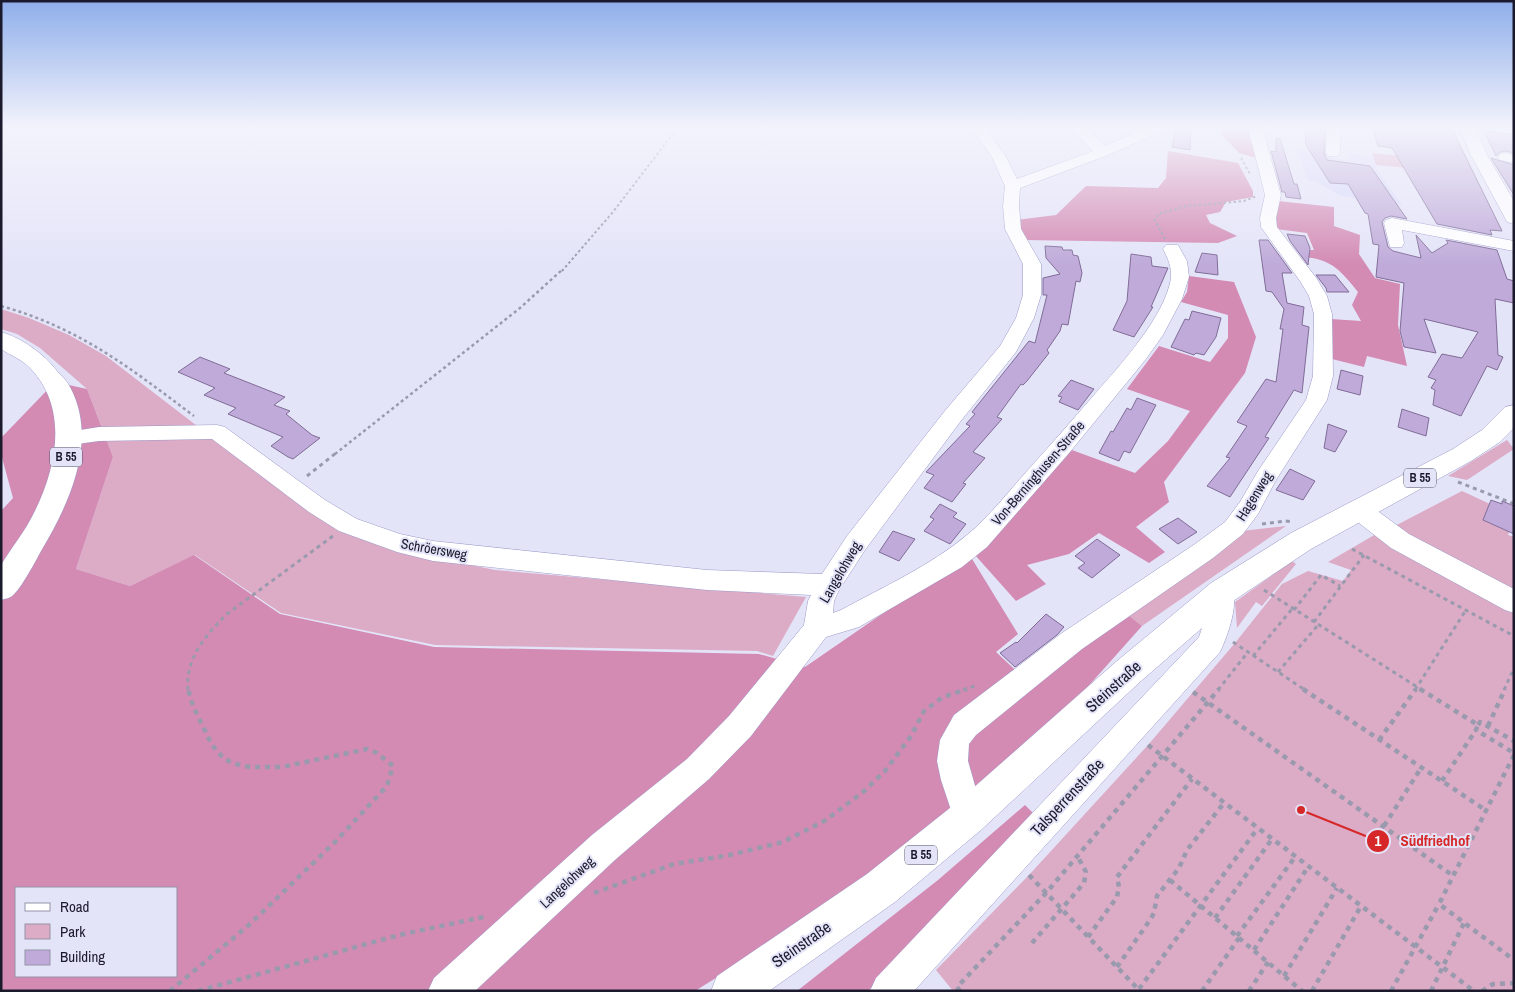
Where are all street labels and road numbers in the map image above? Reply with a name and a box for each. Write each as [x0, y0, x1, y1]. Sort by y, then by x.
street label: Von-Berninghusen-Straße [987, 417, 1089, 529]
road number: B 55 [50, 448, 82, 467]
street label: Hagenweg [1232, 467, 1276, 524]
road number: B 55 [1404, 468, 1436, 488]
street label: Schröersweg [399, 534, 469, 564]
street label: Langelohweg [815, 537, 865, 606]
street label: Steinstraße [1080, 655, 1146, 717]
street label: Talsperrenstraße [1025, 753, 1109, 841]
road number: B 55 [905, 846, 937, 864]
street label: Langelohweg [536, 852, 599, 912]
street label: Steinstraße [767, 916, 835, 972]

